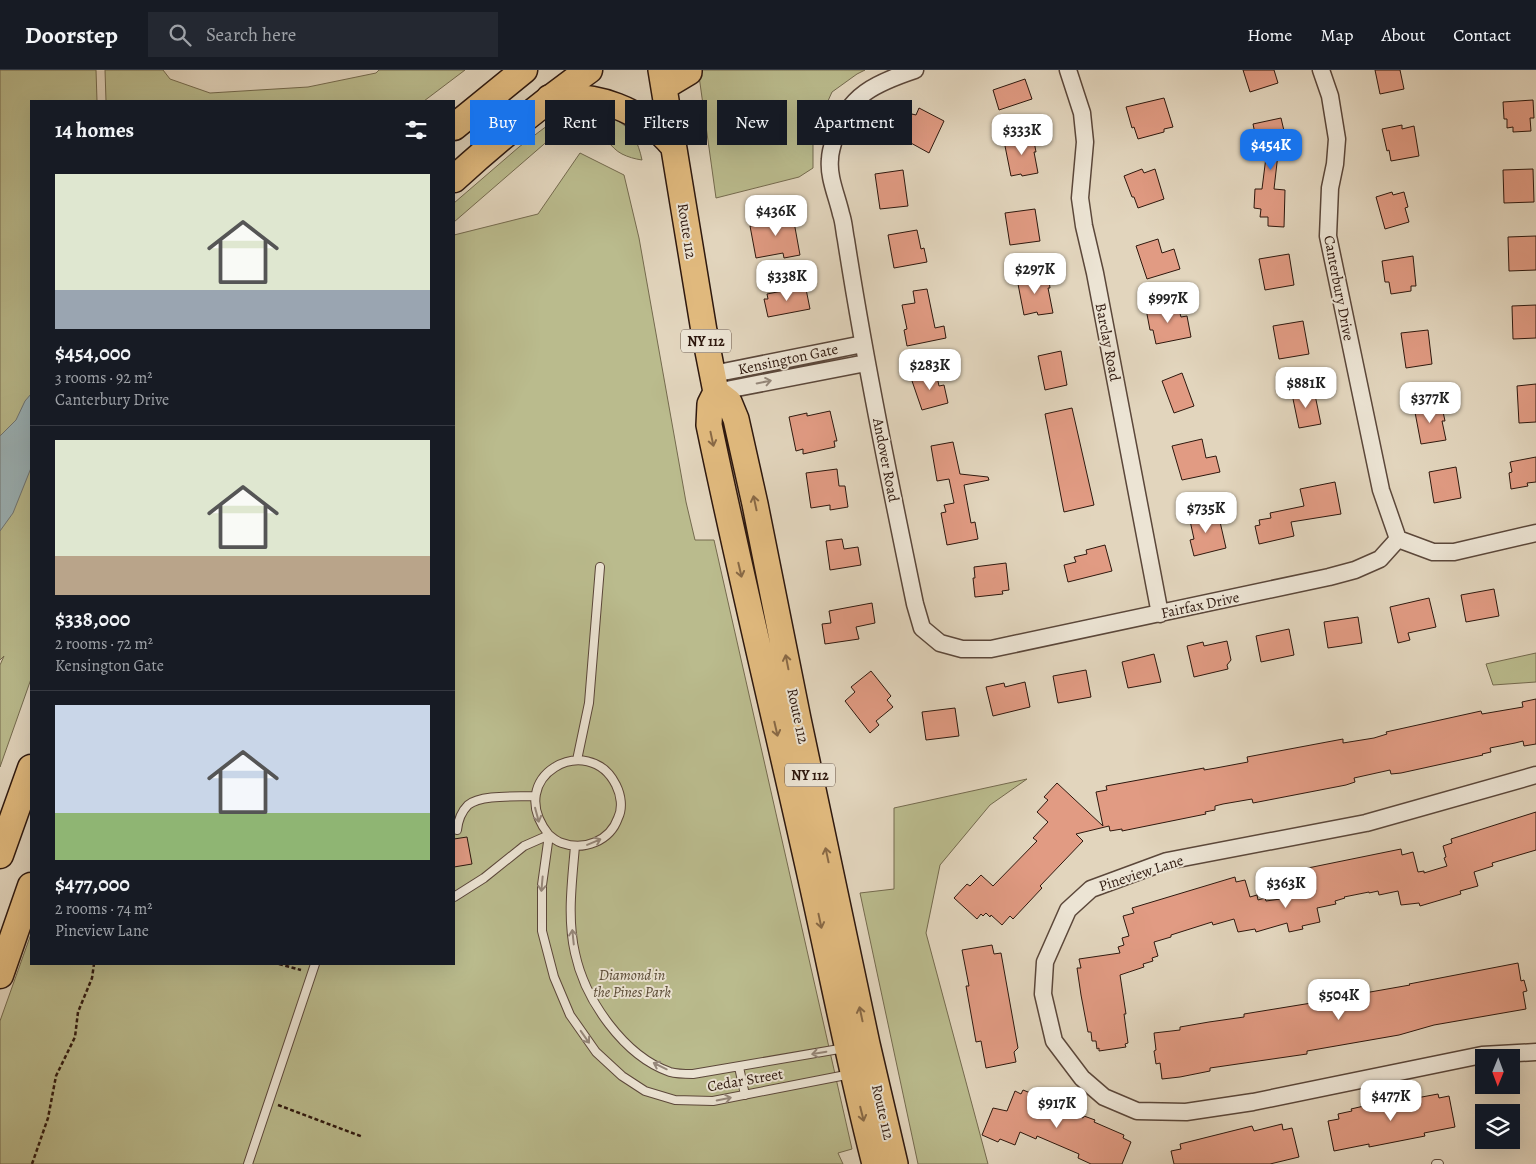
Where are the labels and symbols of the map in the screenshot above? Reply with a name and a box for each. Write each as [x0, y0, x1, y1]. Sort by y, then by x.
pin: $333K [987, 114, 1057, 156]
pin: $454K [1236, 128, 1306, 171]
pin: $436K [741, 194, 811, 237]
street label: Route 112 [673, 202, 701, 260]
street label: Canterbury Drive [1319, 234, 1359, 343]
pin: $297K [1000, 252, 1070, 295]
pin: $338K [752, 260, 822, 302]
pin: $997K [1133, 282, 1203, 324]
street label: Barclay Road [1091, 301, 1126, 384]
road number: NY 112 [681, 330, 731, 352]
street label: Kensington Gate [736, 339, 840, 379]
pin: $283K [895, 348, 965, 391]
pin: $881K [1271, 366, 1341, 409]
one-way arrow [756, 377, 772, 387]
pin: $377K [1395, 382, 1465, 424]
street label: Andover Road [868, 415, 904, 505]
one-way arrow [707, 430, 717, 446]
pin: $735K [1171, 492, 1241, 534]
one-way arrow [749, 495, 759, 511]
one-way arrow [736, 562, 745, 578]
street label: Fairfax Drive [1159, 587, 1241, 623]
one-way arrow [781, 654, 791, 670]
street label: Route 112 [782, 686, 814, 746]
one-way arrow [772, 720, 781, 736]
road number: NY 112 [785, 764, 835, 786]
one-way arrow [533, 807, 543, 823]
one-way arrow [586, 837, 601, 846]
one-way arrow [822, 848, 831, 864]
street label: Pineview Lane [1096, 850, 1186, 896]
pin: $363K [1251, 866, 1321, 909]
one-way arrow [538, 875, 547, 891]
one-way arrow [815, 913, 825, 929]
one-way arrow [568, 929, 578, 945]
park label: Diamond in the Pines Park [593, 965, 671, 1002]
pin: $504K [1304, 978, 1374, 1021]
one-way arrow [856, 1007, 865, 1023]
one-way arrow [580, 1030, 590, 1044]
one-way arrow [811, 1048, 827, 1058]
north arrow [1475, 1049, 1520, 1094]
one-way arrow [653, 1061, 668, 1071]
street label: Cedar Street [706, 1064, 784, 1096]
pin: $477K [1356, 1080, 1426, 1122]
street label: Route 112 [867, 1082, 899, 1142]
pin: $917K [1022, 1086, 1092, 1129]
one-way arrow [716, 1094, 732, 1103]
one-way arrow [858, 1106, 868, 1122]

